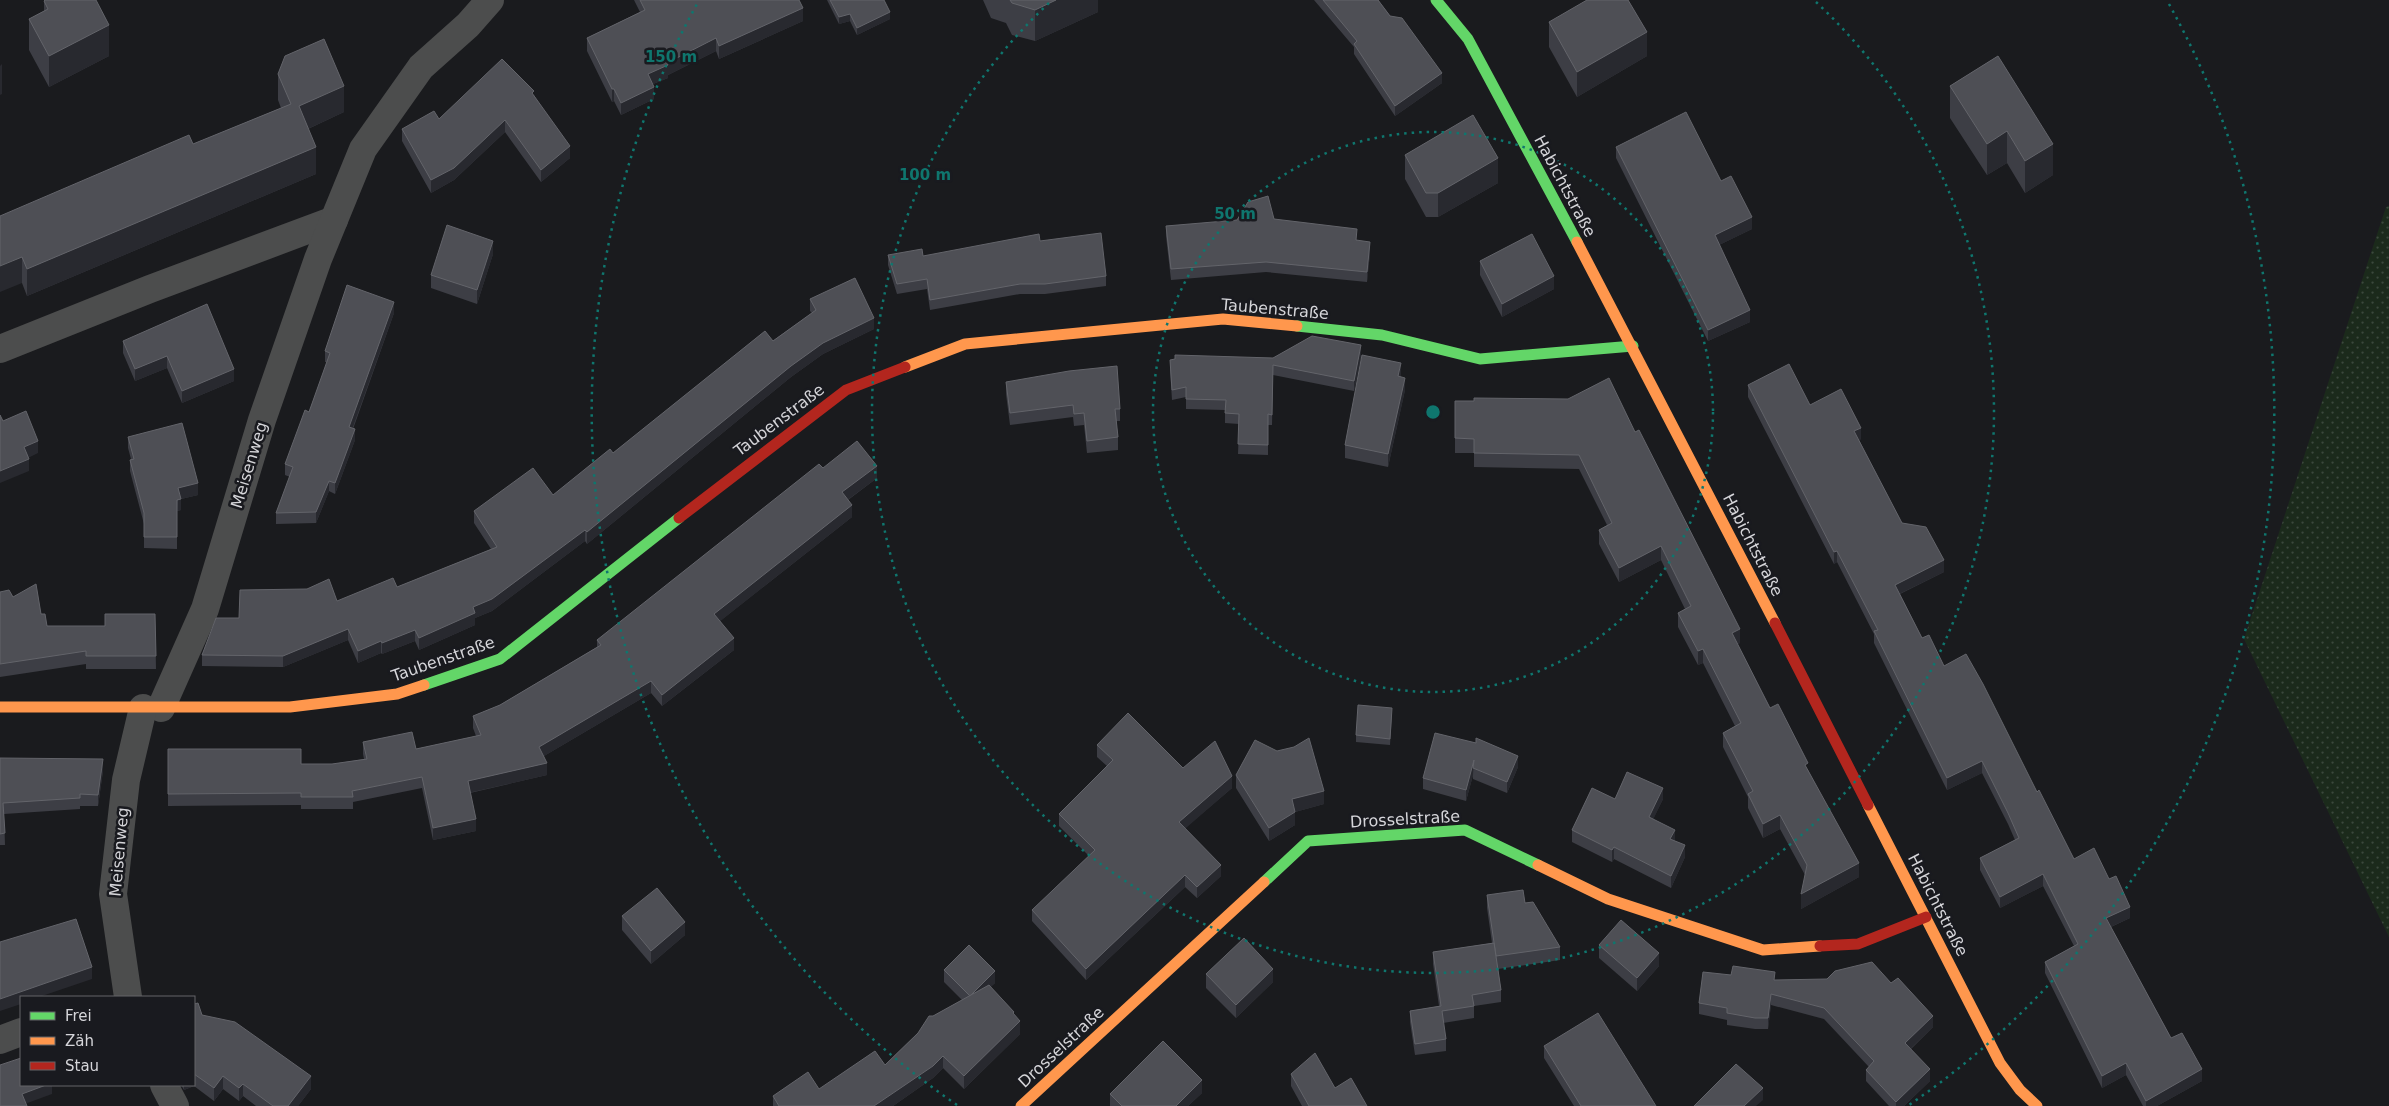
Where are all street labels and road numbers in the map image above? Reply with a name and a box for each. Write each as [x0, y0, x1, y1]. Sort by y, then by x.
street label: Habichtstraße [1530, 132, 1600, 240]
street label: Taubenstraße [1219, 295, 1330, 323]
street label: Taubenstraße [729, 380, 828, 461]
street label: Meisenweg [227, 419, 271, 511]
street label: Habichtstraße [1719, 491, 1787, 599]
street label: Taubenstraße [388, 632, 497, 686]
street label: Meisenweg [106, 807, 132, 897]
street label: Drosselstraße [1349, 807, 1461, 831]
street label: Habichtstraße [1904, 851, 1972, 959]
street label: Drosselstraße [1014, 1002, 1108, 1092]

